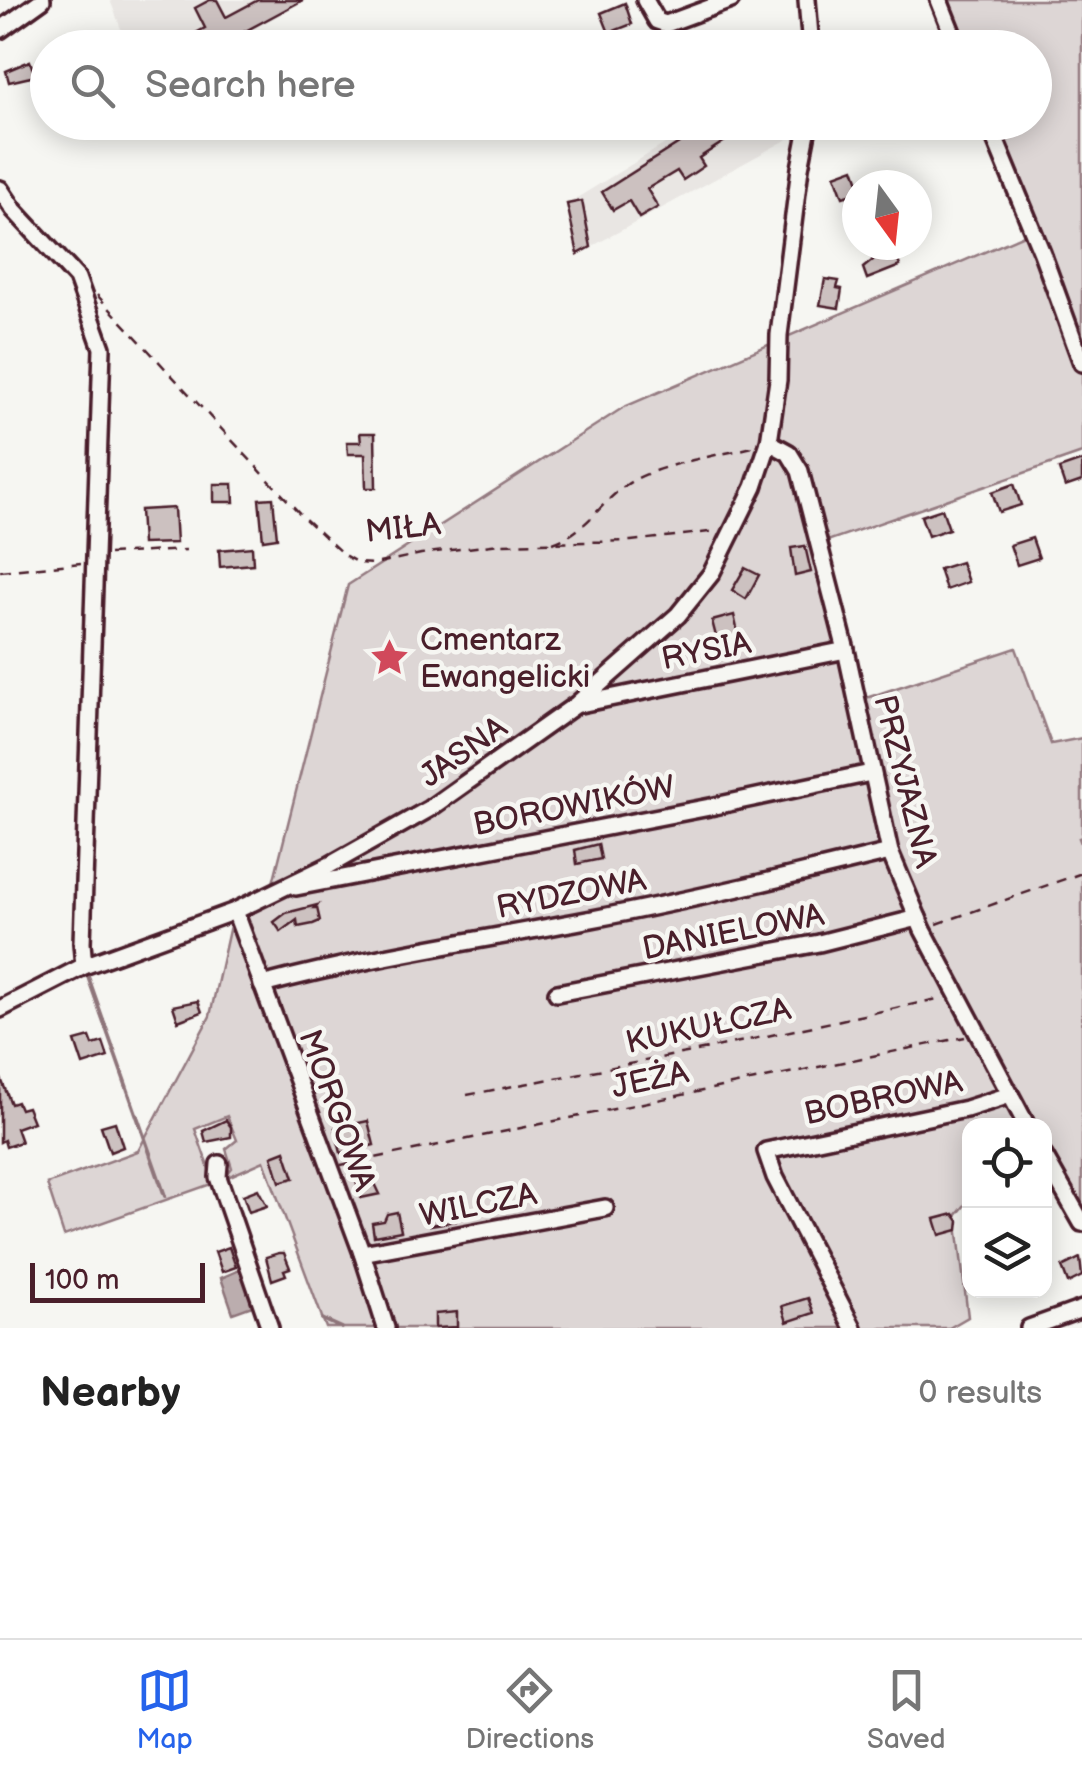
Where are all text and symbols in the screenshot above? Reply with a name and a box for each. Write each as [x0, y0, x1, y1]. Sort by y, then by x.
search box [30, 30, 1052, 140]
icon: search [65, 58, 120, 113]
text: Search here [145, 63, 356, 108]
north arrow [842, 170, 932, 260]
street label: MIŁA [363, 505, 443, 552]
place label: Cmentarz Ewangelicki [420, 621, 590, 697]
street label: RYSIA [658, 624, 755, 679]
place icon: Cmentarz Ewangelicki [369, 636, 411, 678]
street label: PRZYJAZNA [864, 691, 945, 872]
street label: JASNA [413, 708, 515, 796]
street label: BOROWIKÓW [470, 767, 679, 845]
street label: RYDZOWA [493, 861, 650, 928]
street label: DANIELOWA [639, 896, 828, 969]
street label: KUKUŁCZA [622, 990, 795, 1063]
street label: MORGOWA [289, 1025, 384, 1197]
street label: JEŻA [608, 1053, 693, 1108]
street label: BOBROWA [801, 1063, 966, 1134]
map controls [962, 1118, 1052, 1298]
button: locate [962, 1118, 1052, 1208]
street label: WILCZA [416, 1175, 541, 1236]
button: layers [962, 1208, 1052, 1298]
scale bar [30, 1258, 205, 1302]
text: 100 m [45, 1264, 119, 1297]
text: Nearby [40, 1368, 180, 1419]
text: 0 results [919, 1374, 1042, 1413]
tab: Map [136, 1663, 193, 1756]
tab: Directions [465, 1663, 594, 1756]
tab: Saved [867, 1663, 946, 1756]

